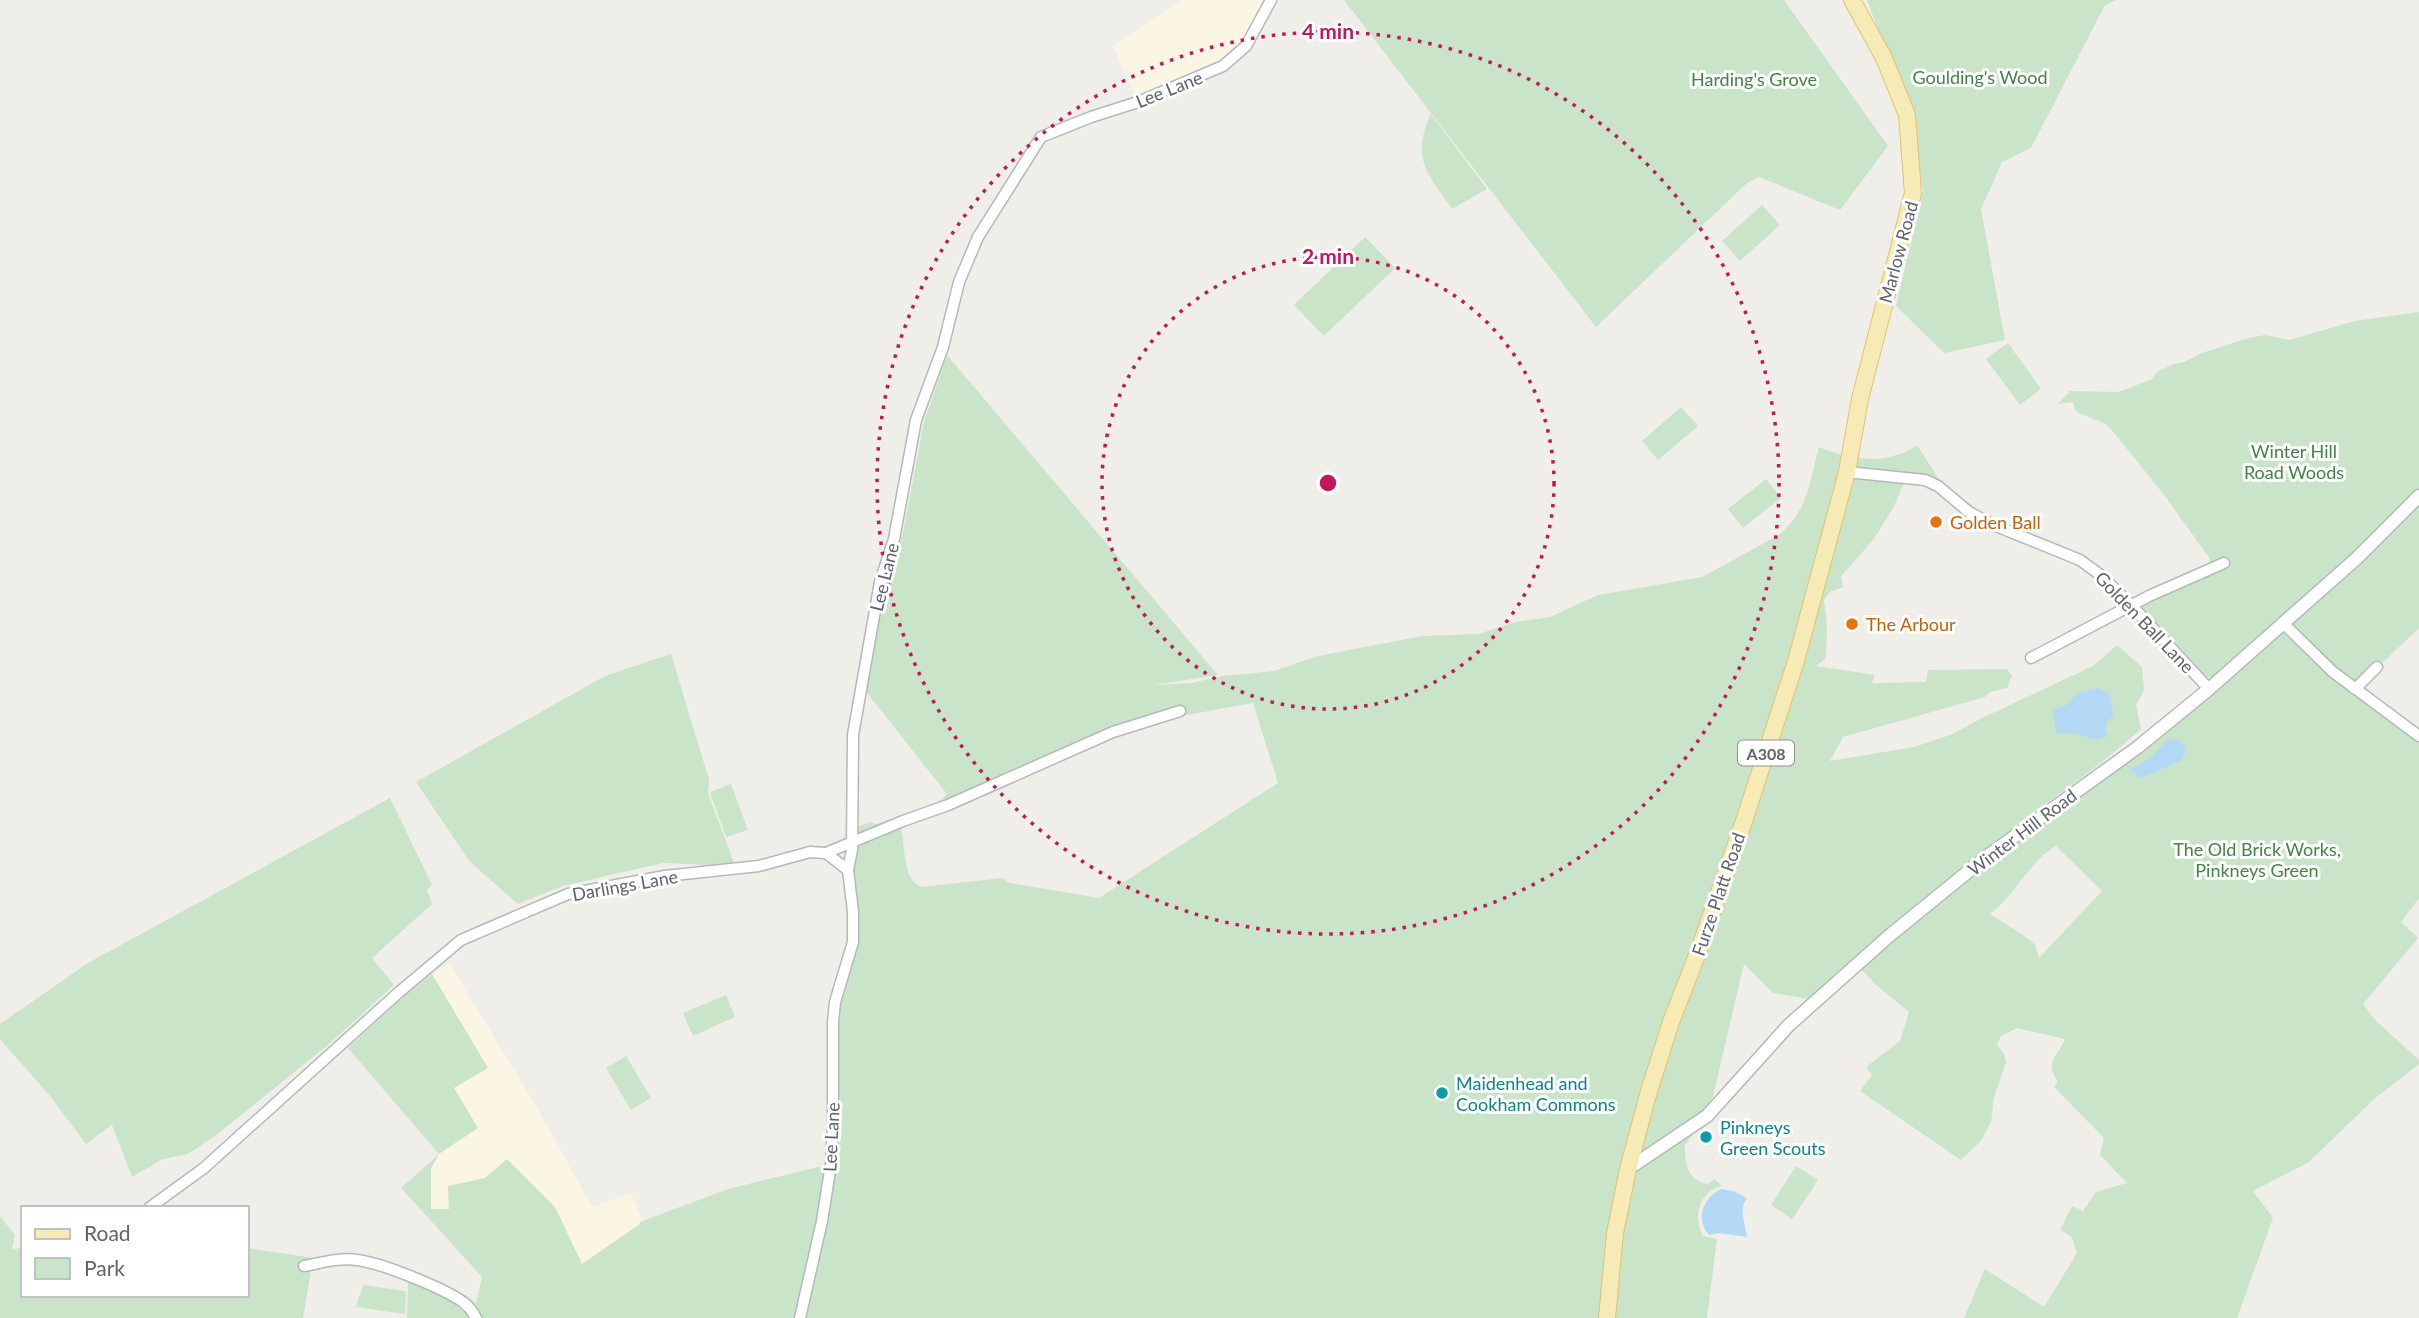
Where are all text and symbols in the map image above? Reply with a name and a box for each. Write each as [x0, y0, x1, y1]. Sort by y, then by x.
text: 4 min [1302, 18, 1354, 43]
street label: Lee Lane [1132, 66, 1206, 112]
park label: Goulding's Wood [1912, 66, 2048, 88]
park label: Harding's Grove [1691, 68, 1817, 90]
street label: Marlow Road [1874, 199, 1922, 305]
text: 2 min [1302, 243, 1354, 268]
park label: Winter Hill Road Woods [2244, 440, 2344, 483]
centre of rings [1316, 471, 1340, 495]
place label: Golden Ball [1950, 511, 2041, 533]
marker: Golden Ball [1928, 514, 1944, 530]
street label: Lee Lane [865, 540, 903, 614]
street label: Golden Ball Lane [2091, 567, 2199, 677]
place label: The Arbour [1866, 613, 1956, 635]
marker: The Arbour [1844, 616, 1860, 632]
road number: A308 [1738, 740, 1794, 766]
street label: Winter Hill Road [1963, 784, 2081, 880]
street label: Furze Platt Road [1687, 830, 1749, 958]
park label: The Old Brick Works, Pinkneys Green [2173, 838, 2341, 881]
street label: Darlings Lane [570, 865, 680, 905]
place label: Maidenhead and Cookham Commons [1456, 1072, 1616, 1115]
marker: Maidenhead and Cookham Commons [1434, 1085, 1450, 1101]
street label: Lee Lane [818, 1101, 844, 1173]
place label: Pinkneys Green Scouts [1720, 1116, 1826, 1159]
marker: Pinkneys Green Scouts [1698, 1129, 1714, 1145]
legend [21, 1206, 248, 1297]
text: Road [84, 1220, 131, 1245]
text: Park [84, 1255, 125, 1280]

